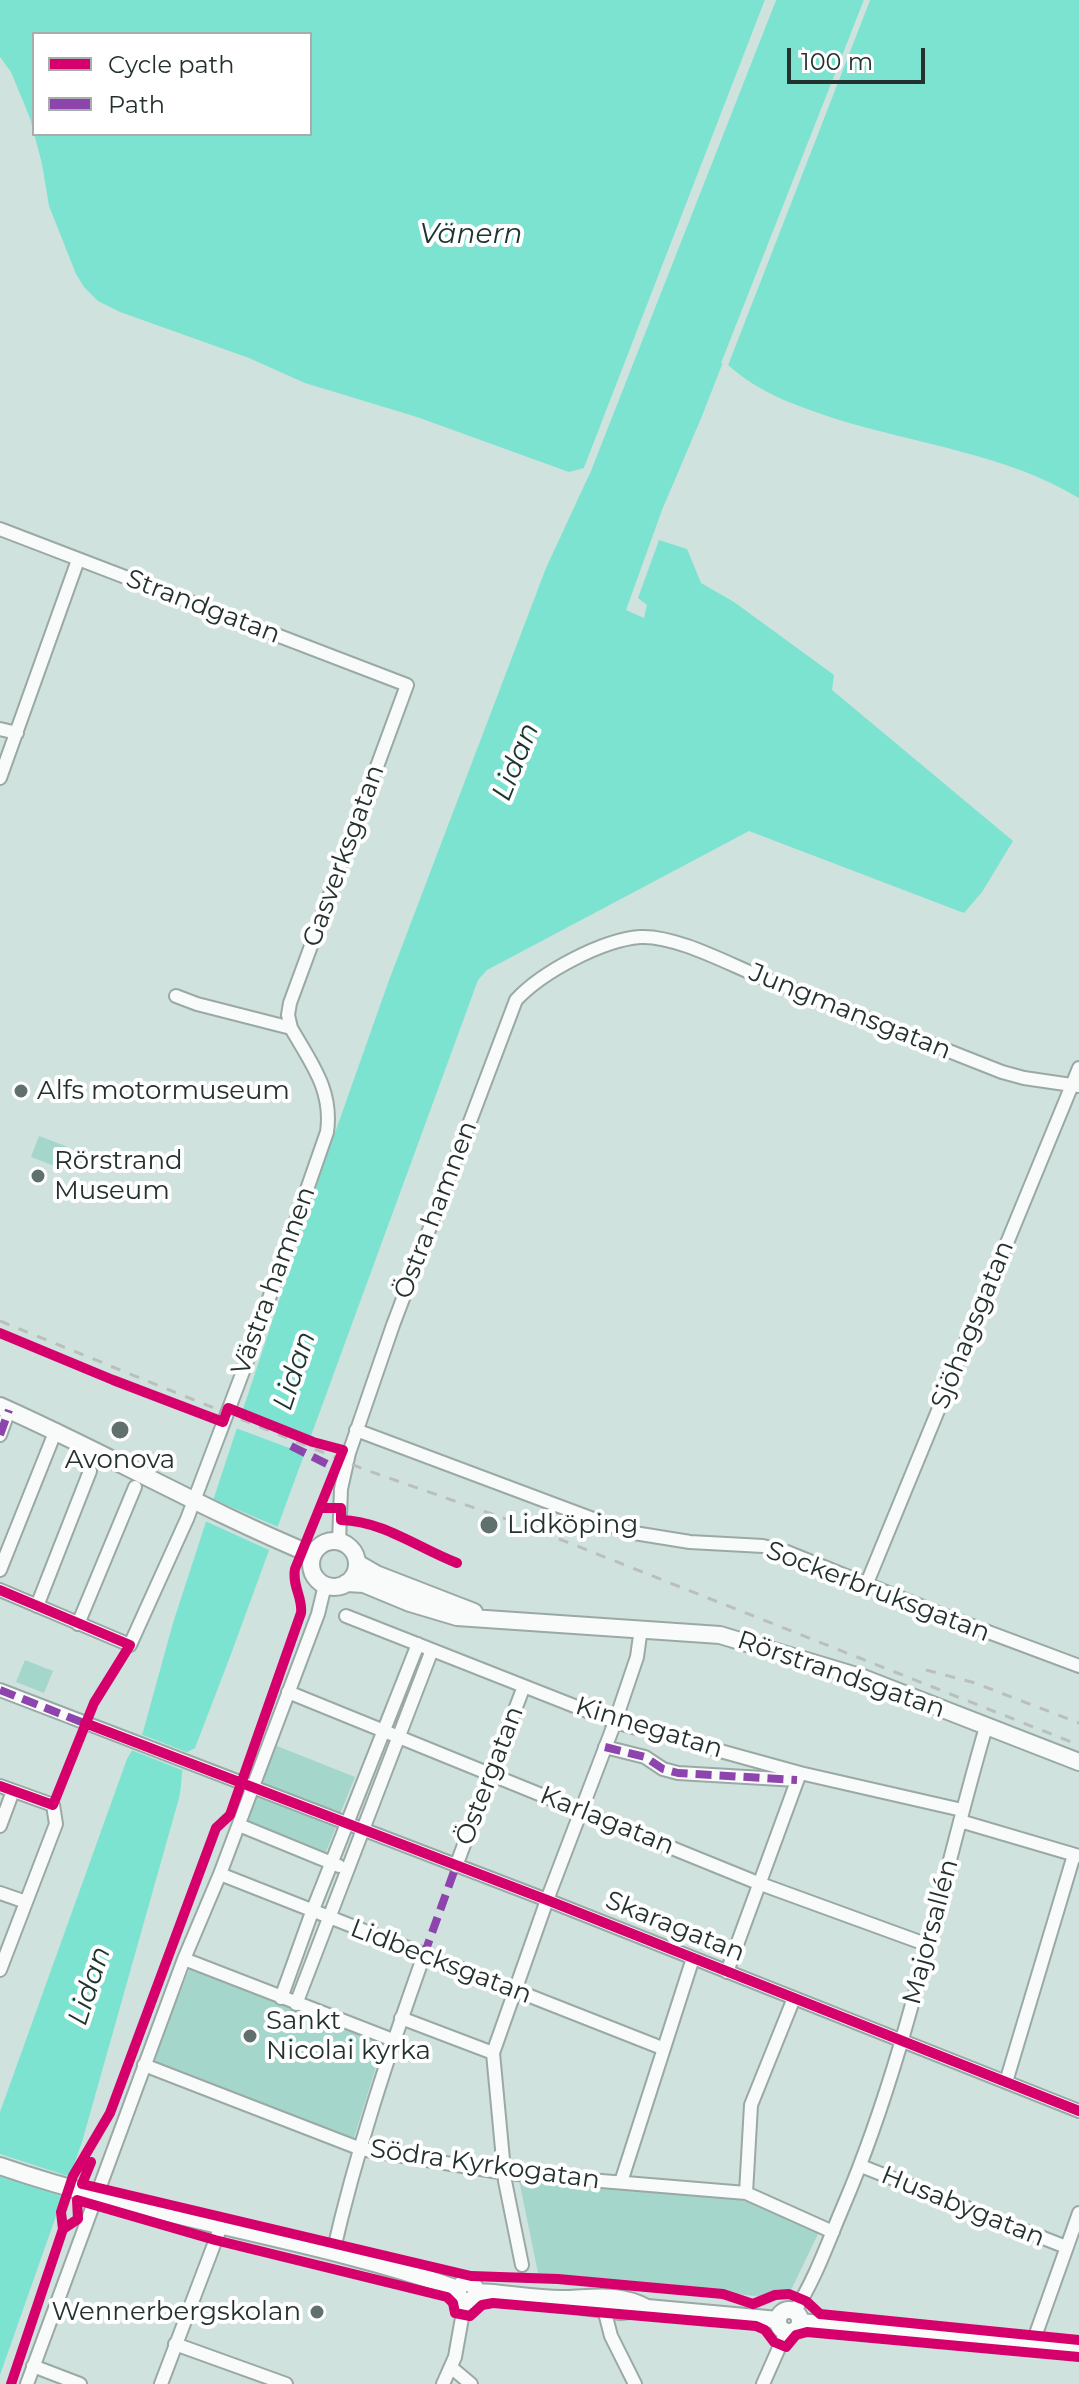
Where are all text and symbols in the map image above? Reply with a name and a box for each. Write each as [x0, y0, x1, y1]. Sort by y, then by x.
legend [32, 32, 312, 136]
scale bar [791, 32, 929, 82]
text: 100 m [801, 47, 873, 76]
text: Cycle path [108, 50, 235, 79]
text: Path [108, 90, 165, 119]
water label: Vänern [420, 218, 522, 252]
street label: Strandgatan [122, 563, 284, 651]
water label: Lidan [485, 718, 547, 806]
street label: Gasverksgatan [297, 761, 391, 951]
street label: Jungmansgatan [744, 957, 956, 1067]
place label: Alfs motormuseum [37, 1075, 290, 1107]
marker: Alfs motormuseum [12, 1082, 30, 1100]
street label: Östra hamnen [388, 1117, 484, 1303]
place label: Rörstrand Museum [54, 1145, 183, 1206]
marker: Rörstrand Museum [29, 1167, 47, 1185]
street label: Västra hamnen [225, 1183, 323, 1379]
street label: Sjöhagsgatan [925, 1236, 1021, 1414]
water label: Lidan [267, 1327, 323, 1415]
marker: Avonova [109, 1419, 131, 1441]
place label: Avonova [65, 1444, 175, 1476]
place label: Lidköping [507, 1509, 638, 1541]
marker: Lidköping [478, 1514, 500, 1536]
street label: Sockerbruksgatan [762, 1535, 994, 1649]
street label: Rörstrandsgatan [733, 1625, 949, 1725]
street label: Kinnegatan [572, 1691, 726, 1765]
street label: Östergatan [449, 1702, 531, 1850]
street label: Karlagatan [535, 1780, 679, 1862]
street label: Majorsallén [897, 1856, 965, 2008]
street label: Skaragatan [601, 1885, 749, 1969]
street label: Lidbecksgatan [346, 1913, 536, 2011]
water label: Lidan [62, 1942, 118, 2030]
place label: Sankt Nicolai kyrka [266, 2005, 431, 2066]
marker: Sankt Nicolai kyrka [241, 2027, 259, 2045]
street label: Södra Kyrkogatan [368, 2133, 602, 2197]
street label: Husabygatan [877, 2160, 1049, 2254]
place label: Wennerbergskolan [52, 2296, 301, 2328]
marker: Wennerbergskolan [308, 2303, 326, 2321]

